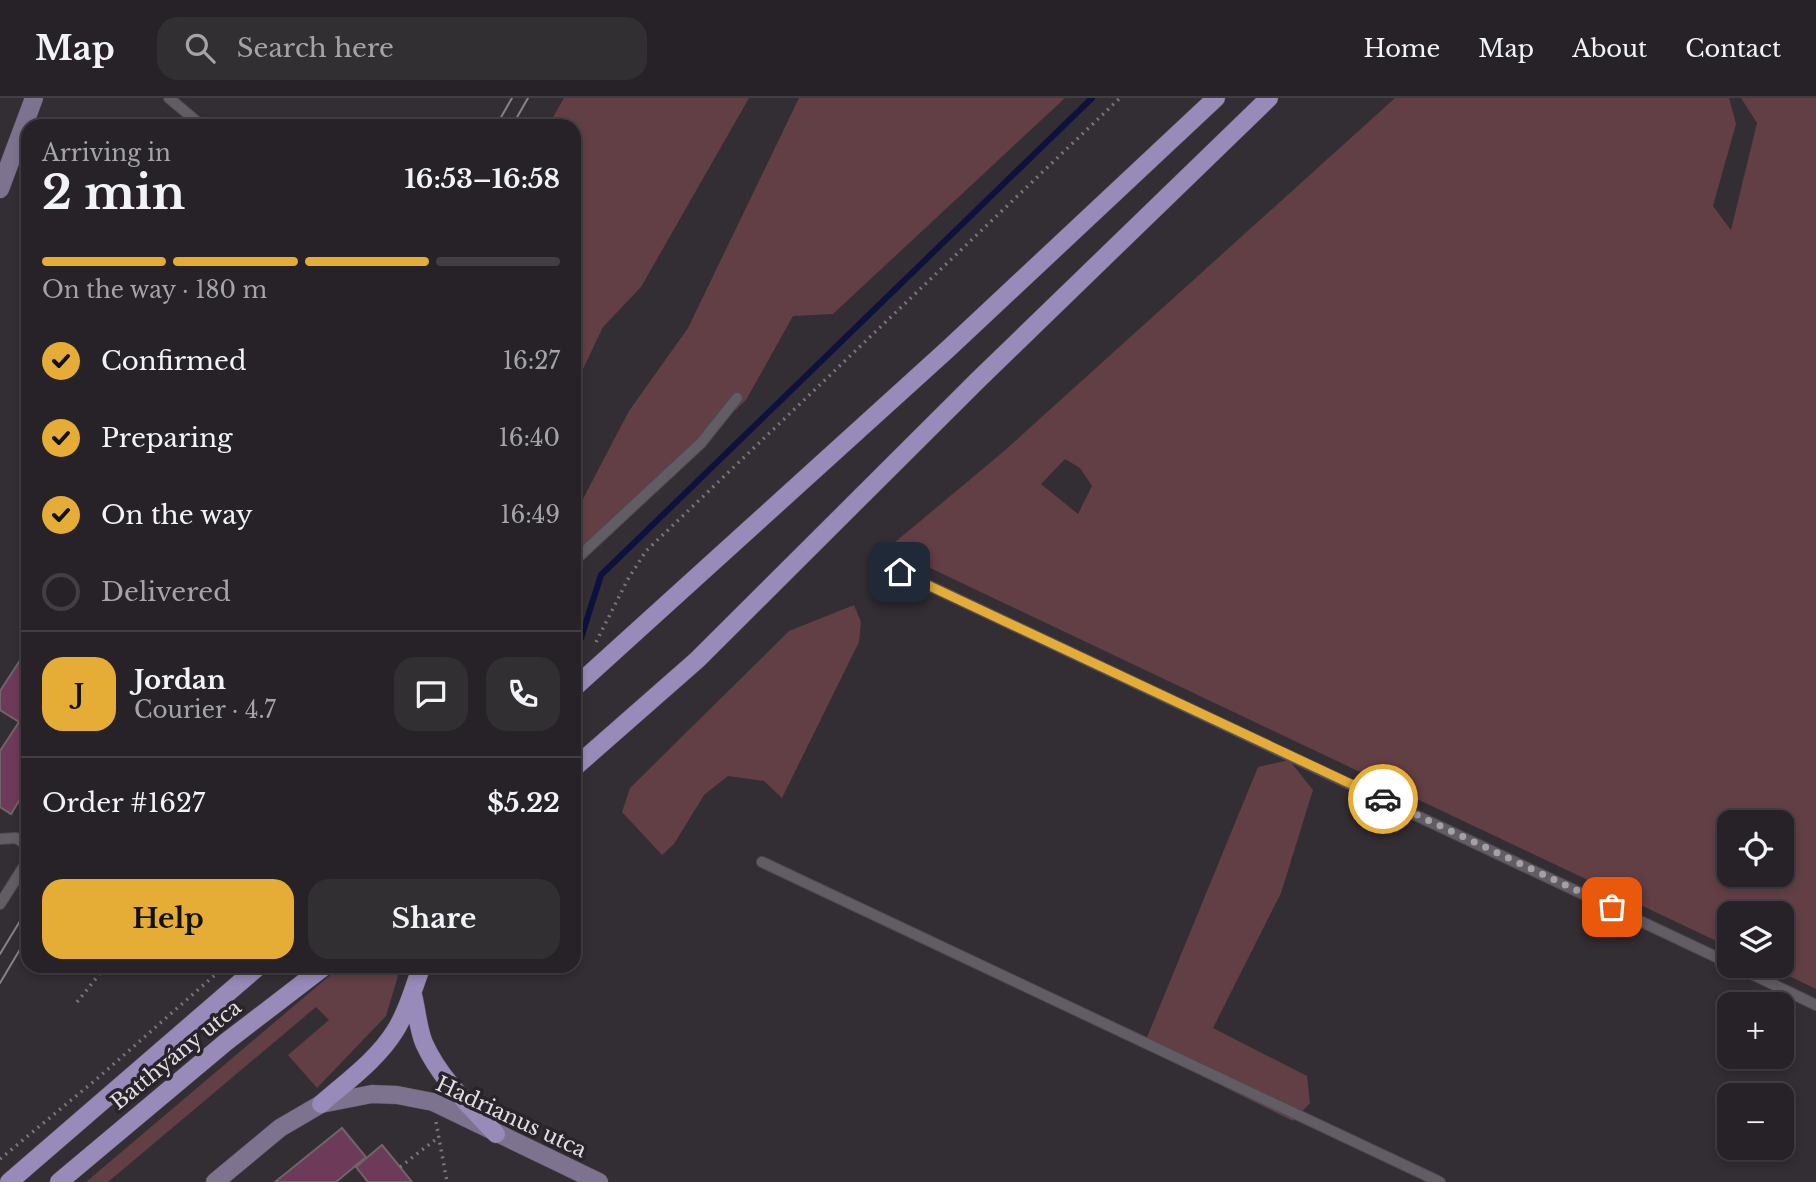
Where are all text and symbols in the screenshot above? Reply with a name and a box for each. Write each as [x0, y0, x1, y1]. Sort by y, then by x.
search box [157, 17, 647, 80]
text: Map [35, 28, 115, 69]
icon: search [181, 29, 219, 67]
text: Search here [237, 32, 394, 64]
text: Home [1364, 34, 1440, 63]
text: Map [1478, 34, 1534, 63]
text: About [1572, 34, 1647, 63]
text: Contact [1685, 34, 1781, 63]
text: Arriving in [42, 139, 171, 167]
text: 16:53–16:58 [405, 163, 560, 195]
text: 2 min [42, 164, 185, 221]
text: On the way · 180 m [42, 276, 267, 304]
icon: check [42, 342, 80, 380]
text: Confirmed [101, 345, 246, 377]
text: 16:27 [503, 347, 560, 375]
icon: check [42, 419, 80, 457]
text: Preparing [101, 422, 233, 454]
text: 16:40 [499, 424, 560, 452]
icon: check [42, 496, 80, 534]
text: On the way [101, 499, 253, 531]
text: 16:49 [500, 501, 560, 529]
pin [870, 542, 930, 602]
icon: home [881, 553, 919, 591]
text: Delivered [101, 576, 231, 608]
button: chat [394, 657, 468, 731]
button: phone [486, 657, 560, 731]
text: Jordan [134, 664, 226, 696]
text: J [74, 678, 84, 710]
text: Courier · 4.7 [134, 696, 276, 724]
courier [1348, 764, 1418, 834]
icon: car [1364, 780, 1402, 818]
text: Order #1627 [42, 787, 205, 819]
text: $5.22 [487, 787, 560, 819]
map controls [1717, 810, 1794, 1160]
button: locate [1717, 810, 1794, 887]
pin [1582, 877, 1642, 937]
button: Help [42, 879, 294, 959]
button: Share [308, 879, 560, 959]
icon: bag [1593, 888, 1631, 926]
button: layers [1717, 901, 1794, 978]
button: + [1717, 992, 1794, 1069]
street label: Batthyány utca [106, 994, 247, 1116]
street label: Hadrianus utca [432, 1071, 591, 1163]
button: − [1717, 1083, 1794, 1160]

